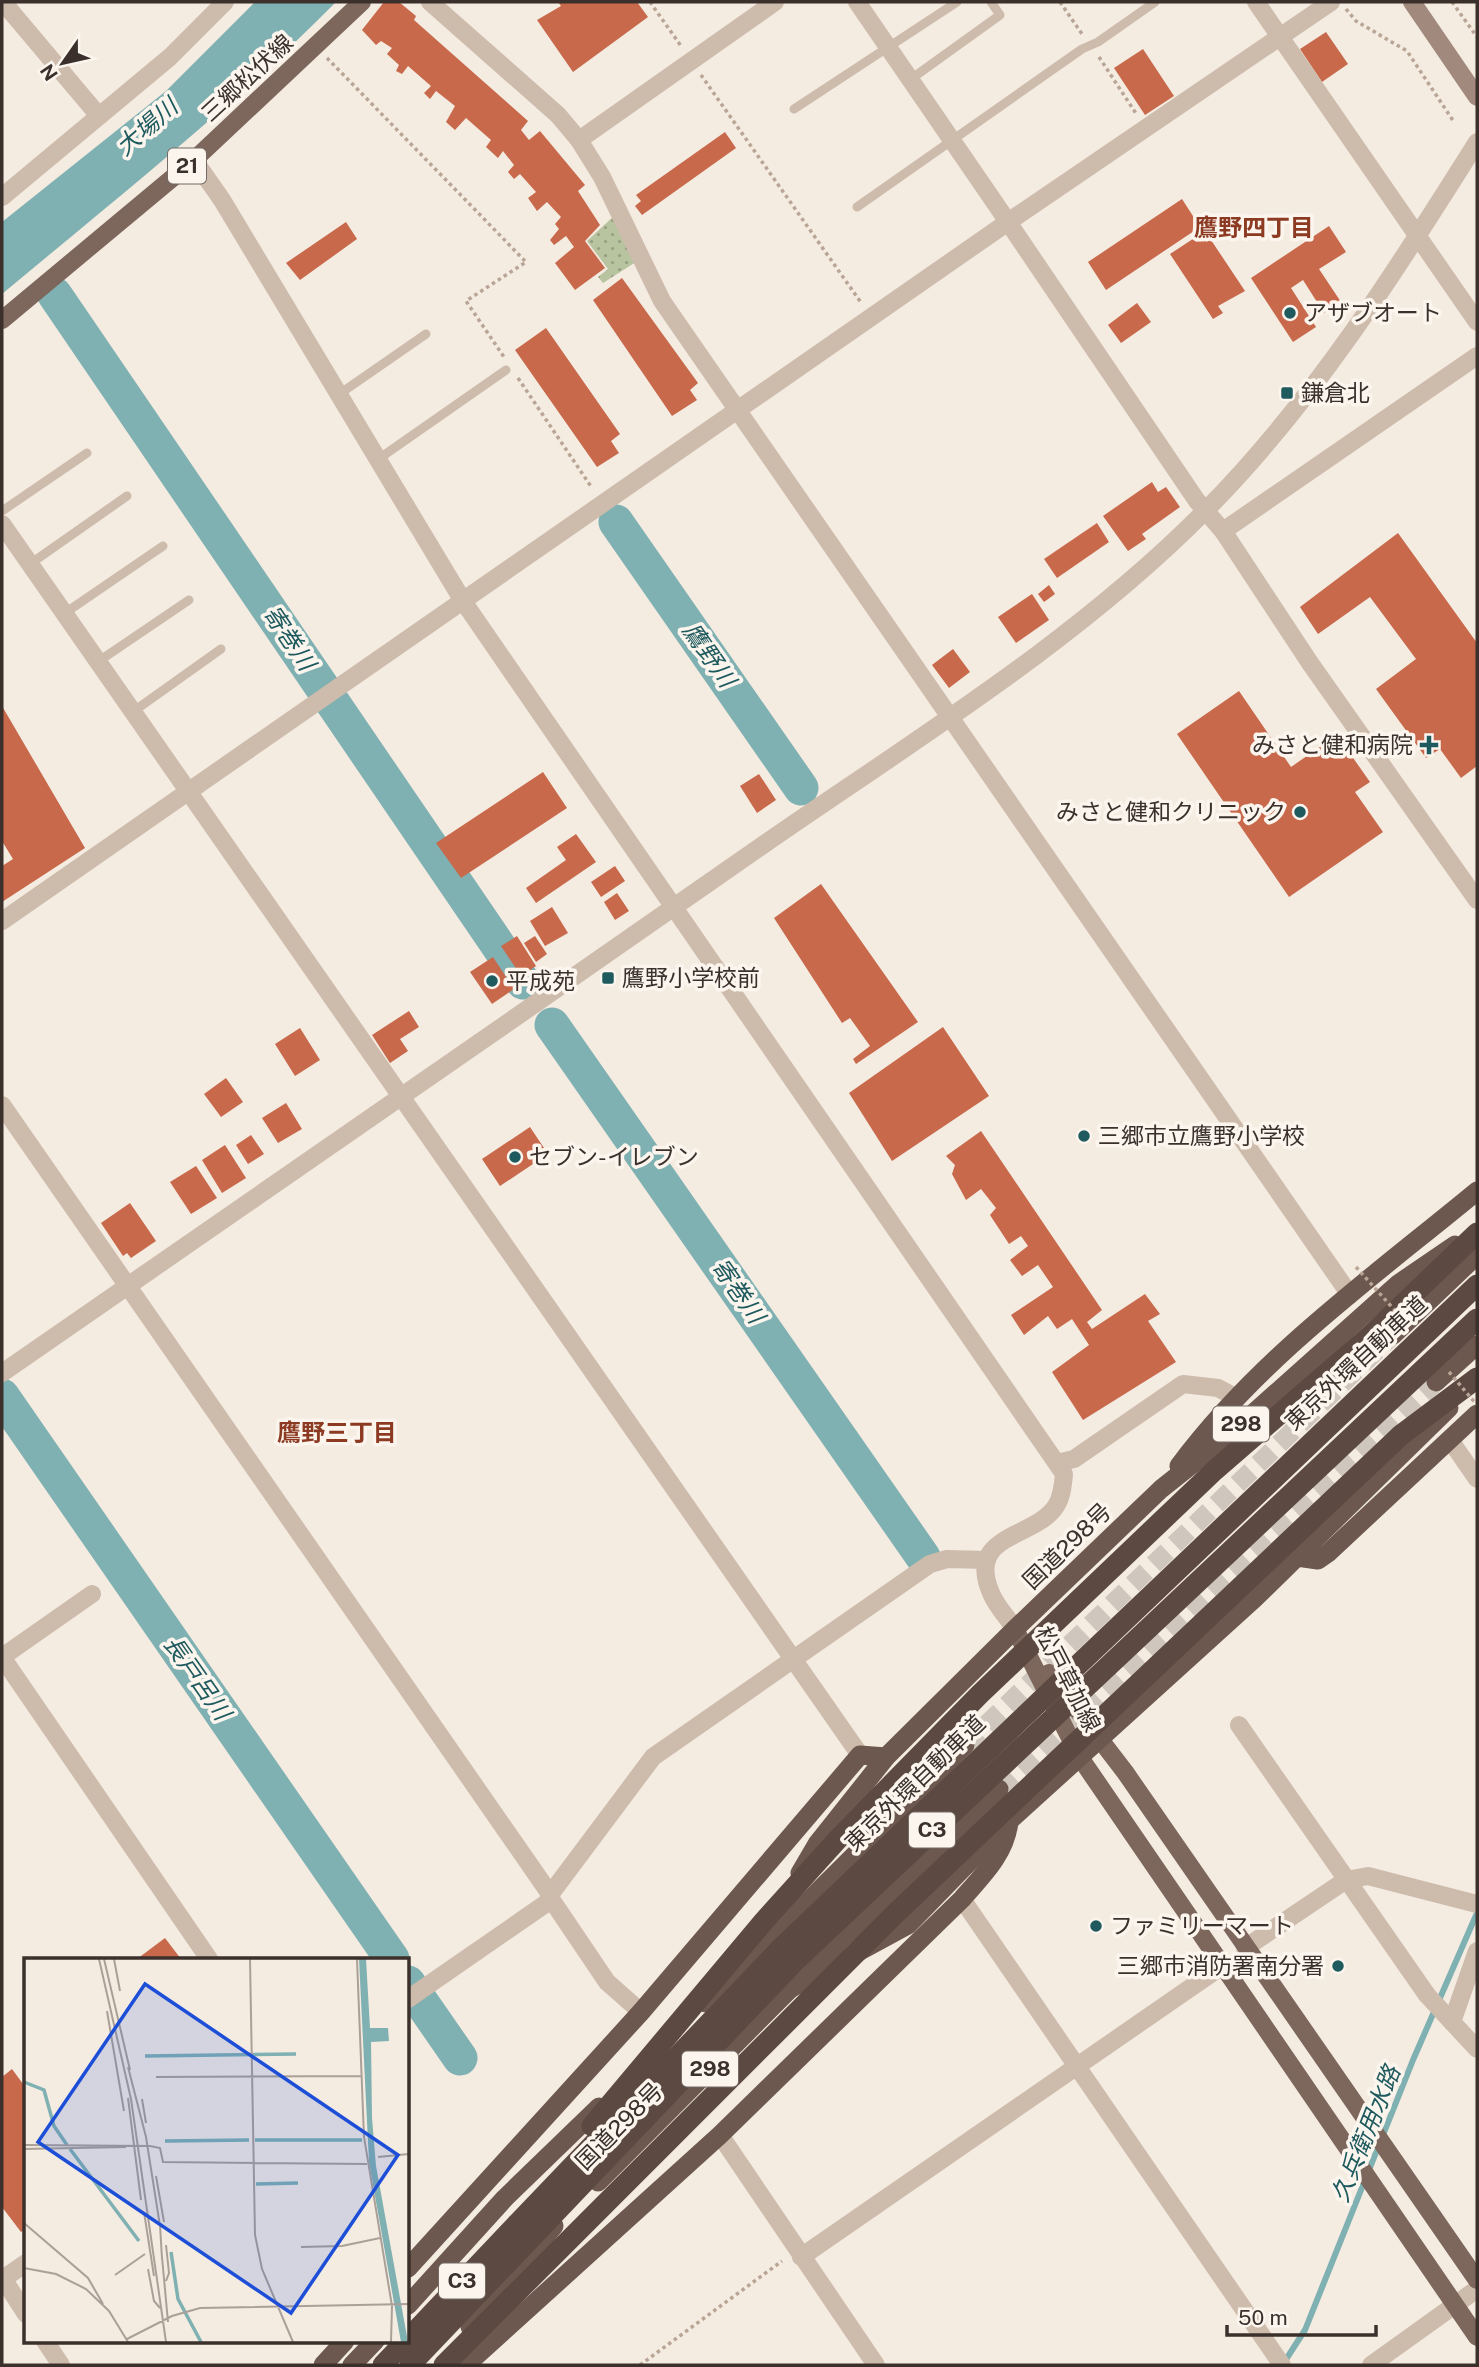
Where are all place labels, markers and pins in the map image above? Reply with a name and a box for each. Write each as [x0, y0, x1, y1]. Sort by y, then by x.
place label: アザブオート [1304, 299, 1442, 326]
marker: アザブオート [1282, 305, 1298, 321]
place label: 鎌倉北 [1301, 379, 1370, 406]
marker: 鎌倉北 [1279, 385, 1295, 401]
place label: みさと健和病院 [1252, 731, 1413, 758]
marker: みさと健和病院 [1419, 735, 1439, 755]
place label: みさと健和クリニック [1056, 798, 1286, 825]
marker: みさと健和クリニック [1292, 804, 1308, 820]
place label: 鷹野小学校前 [622, 964, 760, 991]
place label: 平成苑 [506, 967, 575, 994]
marker: 鷹野小学校前 [600, 970, 616, 986]
marker: 平成苑 [484, 973, 500, 989]
place label: 三郷市立鷹野小学校 [1098, 1122, 1305, 1149]
marker: 三郷市立鷹野小学校 [1076, 1128, 1092, 1144]
place label: セブン-イレブン [529, 1143, 699, 1170]
marker: セブン-イレブン [507, 1149, 523, 1165]
place label: ファミリーマート [1110, 1912, 1294, 1939]
marker: ファミリーマート [1088, 1918, 1104, 1934]
place label: 三郷市消防署南分署 [1117, 1952, 1324, 1979]
marker: 三郷市消防署南分署 [1330, 1958, 1346, 1974]

